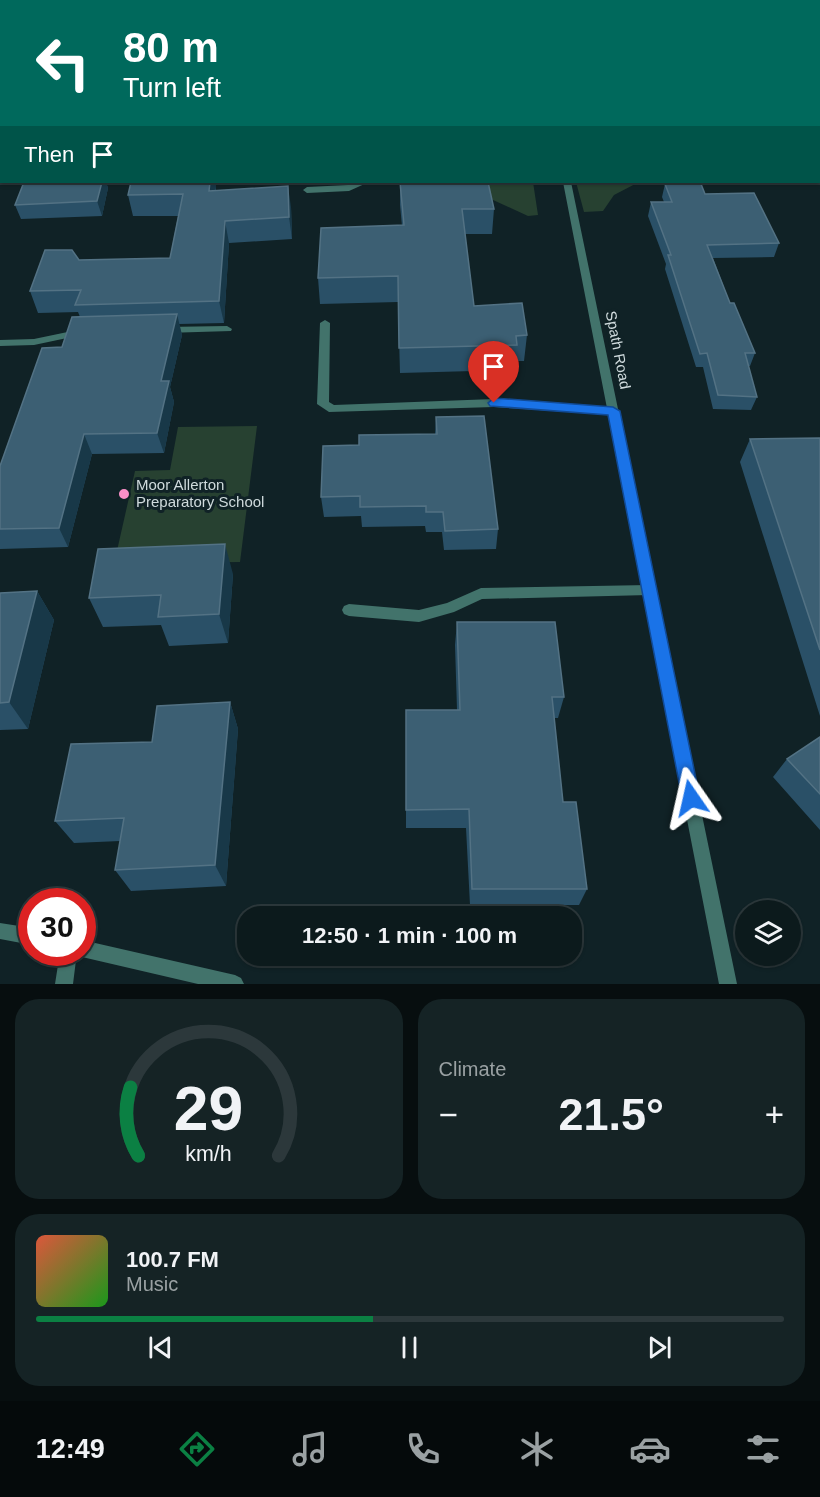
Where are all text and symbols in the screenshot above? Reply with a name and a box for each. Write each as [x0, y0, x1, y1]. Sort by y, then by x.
icon: left [24, 24, 102, 102]
text: 80 m [123, 24, 219, 71]
text: Turn left [123, 73, 221, 103]
icon: arrive [86, 138, 119, 171]
text: Then [24, 142, 74, 167]
street label: Spath Road [603, 309, 634, 390]
pin [468, 341, 519, 403]
icon: arrive [477, 350, 510, 383]
place label: Moor Allerton Preparatory School [136, 476, 264, 510]
marker: Moor Allerton Preparatory School [117, 487, 131, 501]
position arrow [659, 766, 723, 830]
speed limit sign: 30 [18, 888, 96, 966]
map controls [735, 900, 801, 966]
button: layers [735, 900, 801, 966]
text: 12:50 · 1 min · 100 m [302, 923, 517, 948]
text: Climate [439, 1058, 506, 1080]
text: 29 [174, 1074, 243, 1143]
text: 21.5° [558, 1089, 664, 1140]
text: − [439, 1096, 458, 1133]
text: + [765, 1096, 784, 1133]
text: km/h [186, 1142, 232, 1166]
text: 100.7 FM [126, 1247, 219, 1272]
text: Music [126, 1273, 178, 1295]
icon: previous [144, 1331, 177, 1364]
icon: pause [393, 1331, 426, 1364]
icon: next [643, 1331, 676, 1364]
icon: directions [176, 1428, 218, 1470]
icon: music [289, 1428, 331, 1470]
icon: phone [402, 1428, 444, 1470]
icon: climate [516, 1428, 558, 1470]
icon: car [629, 1428, 671, 1470]
icon: filters [742, 1428, 784, 1470]
text: 12:49 [36, 1434, 105, 1464]

